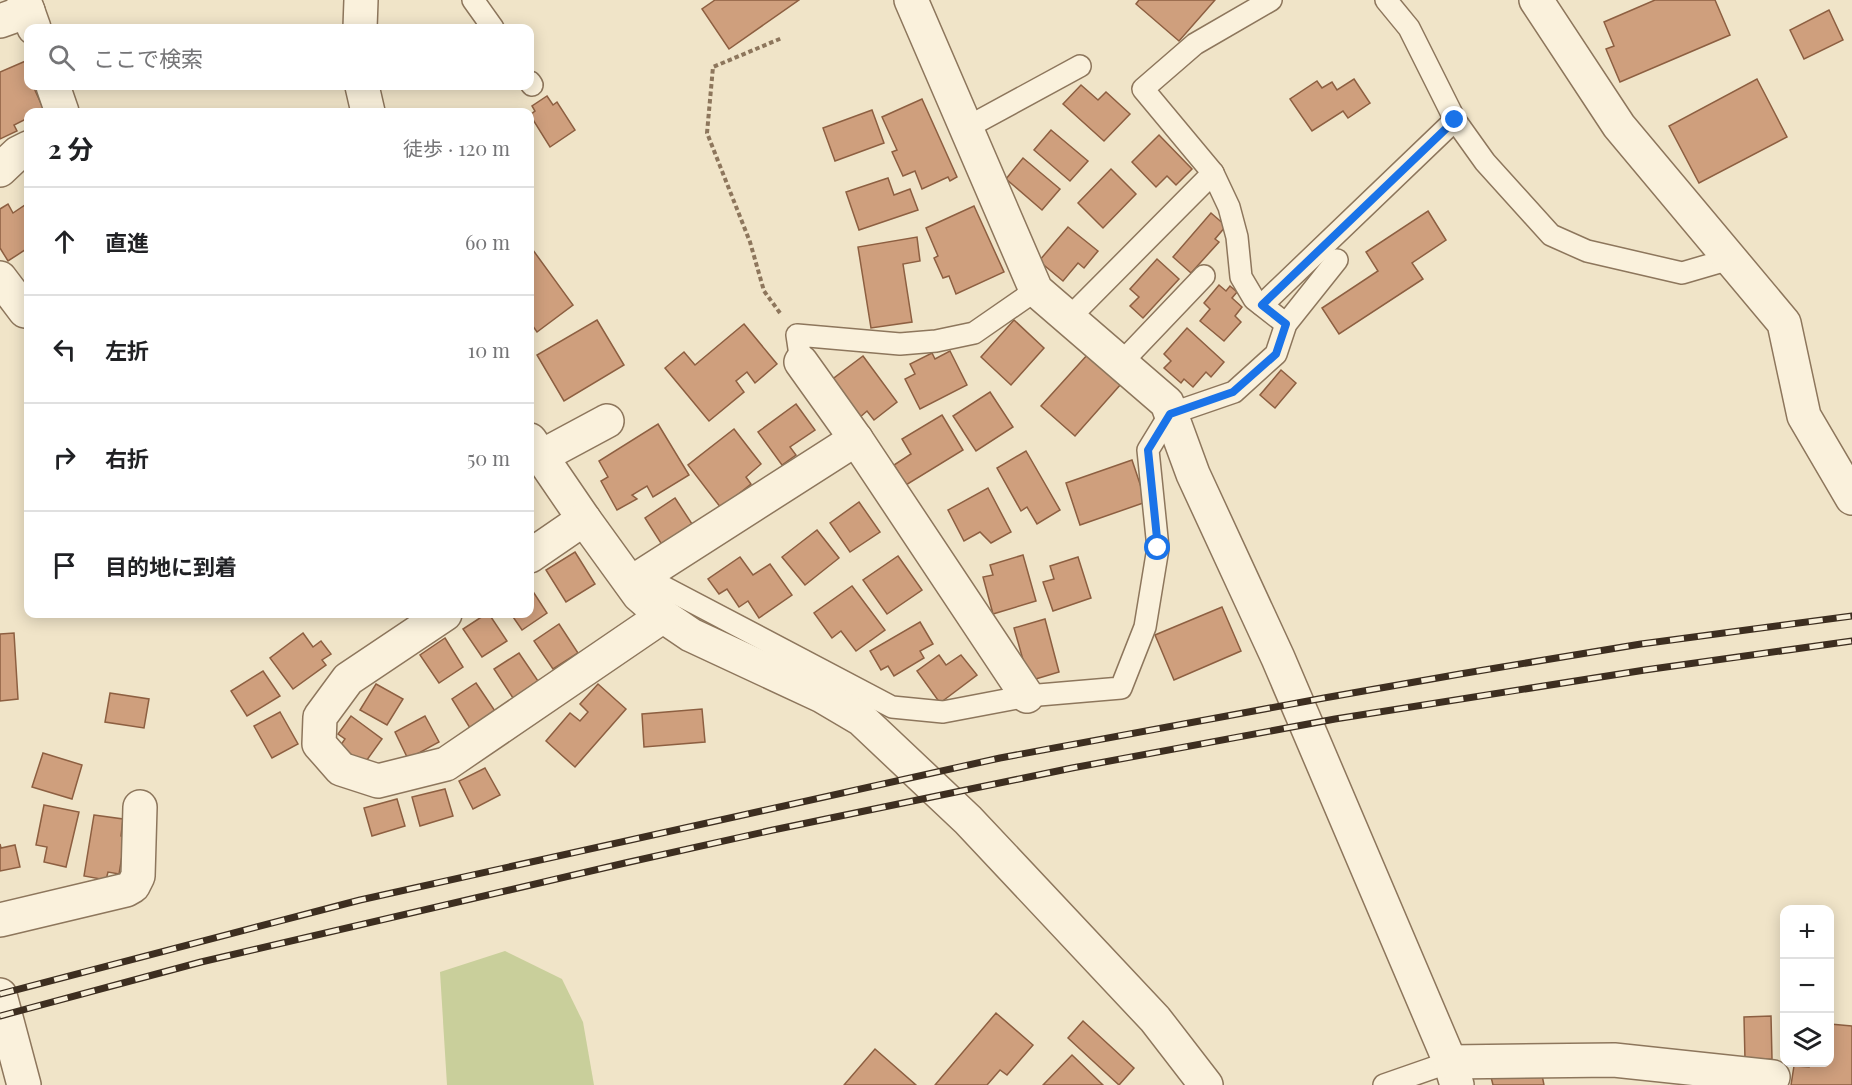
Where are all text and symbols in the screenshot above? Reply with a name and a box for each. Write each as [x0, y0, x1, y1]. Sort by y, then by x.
search box [24, 24, 534, 90]
icon: search [45, 41, 78, 74]
text: ここで検索 [93, 43, 203, 73]
route end [1441, 106, 1467, 132]
text: 2 分 [48, 131, 93, 166]
text: 徒歩 · 120 m [403, 134, 510, 161]
icon: ahead [48, 225, 81, 258]
text: 直進 [105, 227, 149, 257]
text: 60 m [465, 228, 510, 255]
icon: left [48, 333, 81, 366]
text: 左折 [105, 335, 149, 365]
text: 10 m [468, 336, 510, 363]
icon: right [48, 441, 81, 474]
text: 右折 [105, 443, 149, 473]
text: 50 m [467, 444, 510, 471]
route start [1144, 534, 1170, 560]
icon: arrive [48, 549, 81, 582]
text: 目的地に到着 [105, 551, 237, 581]
map controls [1780, 905, 1834, 1067]
button: + [1780, 905, 1834, 959]
button: − [1780, 959, 1834, 1013]
button: layers [1780, 1013, 1834, 1067]

